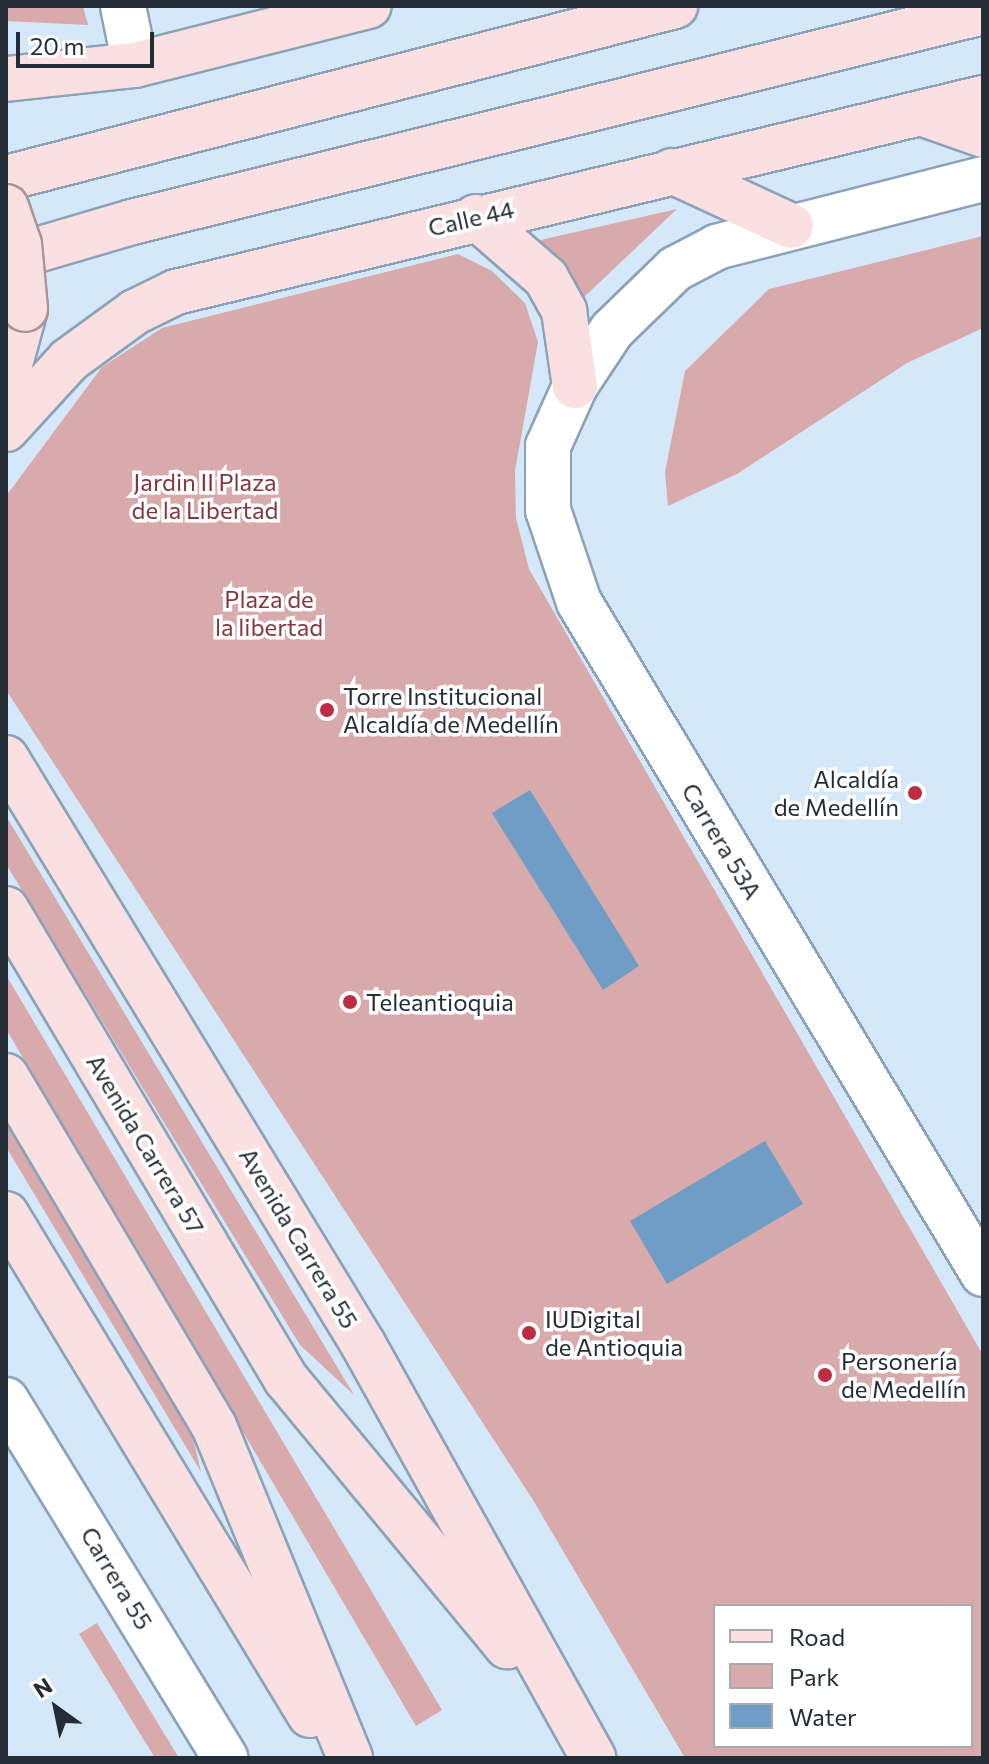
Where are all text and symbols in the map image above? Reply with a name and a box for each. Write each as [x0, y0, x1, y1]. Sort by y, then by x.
scale bar [20, 16, 158, 66]
text: 20 m [30, 31, 84, 60]
street label: Calle 44 [425, 194, 517, 242]
park label: Jardin II Plaza de la Libertad [132, 468, 278, 524]
park label: Plaza de la libertad [215, 585, 323, 641]
place label: Torre Institucional Alcaldía de Medellín [343, 682, 559, 738]
marker: Torre Institucional Alcaldía de Medellín [318, 701, 336, 719]
place label: Alcaldía de Medellín [774, 765, 899, 821]
street label: Carrera 53A [676, 778, 768, 904]
marker: Alcaldía de Medellín [906, 784, 924, 802]
place label: Teleantioquia [366, 988, 514, 1016]
marker: Teleantioquia [341, 993, 359, 1011]
street label: Avenida Carrera 57 [81, 1049, 211, 1239]
street label: Avenida Carrera 55 [234, 1142, 364, 1334]
place label: IUDigital de Antioquia [545, 1305, 683, 1361]
marker: IUDigital de Antioquia [520, 1324, 538, 1342]
place label: Personería de Medellín [841, 1347, 966, 1403]
marker: Personería de Medellín [816, 1366, 834, 1384]
street label: Carrera 55 [75, 1522, 159, 1634]
legend [713, 1604, 973, 1748]
text: Road [789, 1622, 845, 1651]
text: Park [789, 1662, 839, 1691]
north arrow [16, 1668, 96, 1748]
text: N [28, 1672, 57, 1703]
text: Water [789, 1702, 857, 1731]

